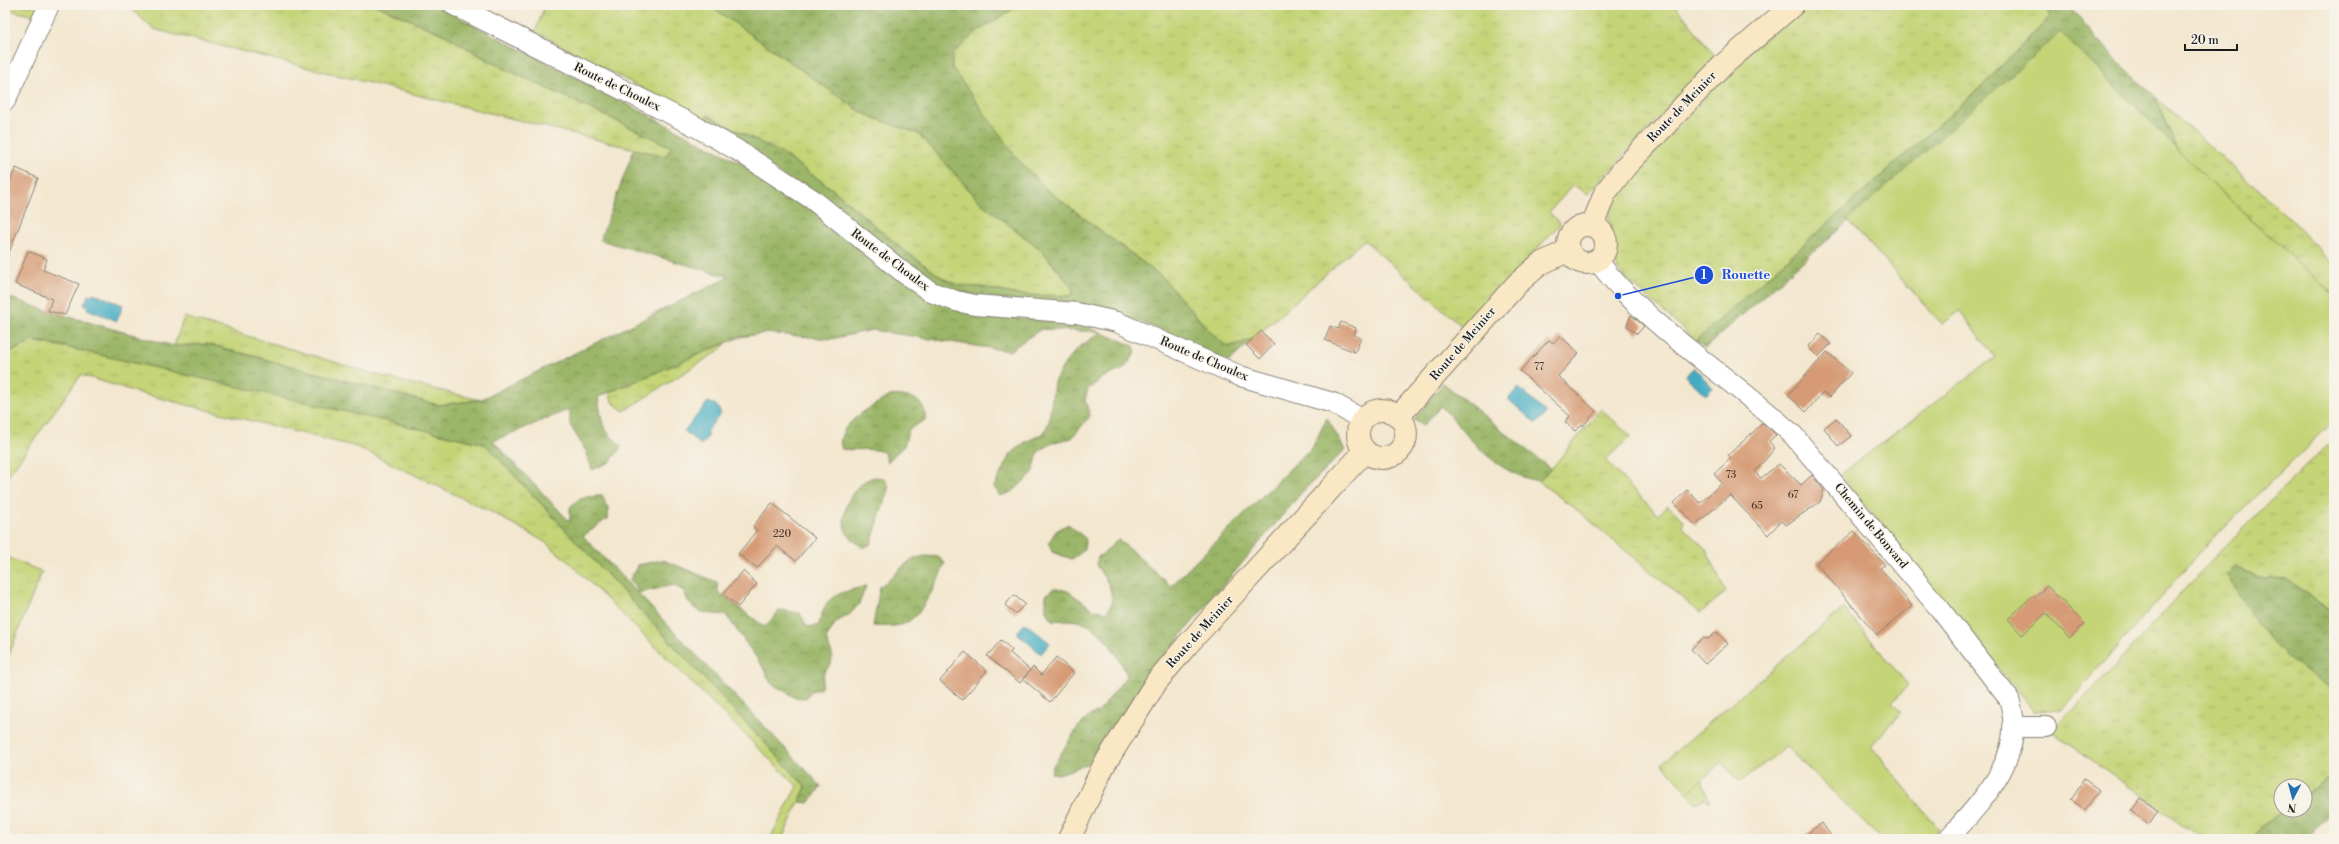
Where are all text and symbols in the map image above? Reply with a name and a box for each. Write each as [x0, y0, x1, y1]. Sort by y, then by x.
scale bar [2185, 26, 2237, 52]
text: 20 m [2191, 33, 2219, 48]
street label: Route de Choulex [571, 60, 664, 115]
street label: Route de Meinier [1644, 68, 1720, 146]
street label: Route de Choulex [848, 226, 933, 295]
callout: Rouette [1694, 262, 1778, 287]
text: Rouette [1722, 267, 1770, 283]
text: 1 [1701, 268, 1707, 283]
street label: Route de Meinier [1427, 304, 1499, 384]
street label: Route de Choulex [1158, 334, 1251, 385]
house number: 77 [1534, 361, 1544, 373]
house number: 73 [1726, 469, 1737, 481]
street label: Chemin de Bonvard [1831, 480, 1911, 572]
house number: 67 [1788, 489, 1798, 501]
house number: 65 [1751, 500, 1763, 512]
house number: 220 [773, 528, 791, 540]
street label: Route de Meinier [1163, 593, 1237, 671]
north arrow [2273, 778, 2313, 818]
text: N [2287, 800, 2297, 814]

